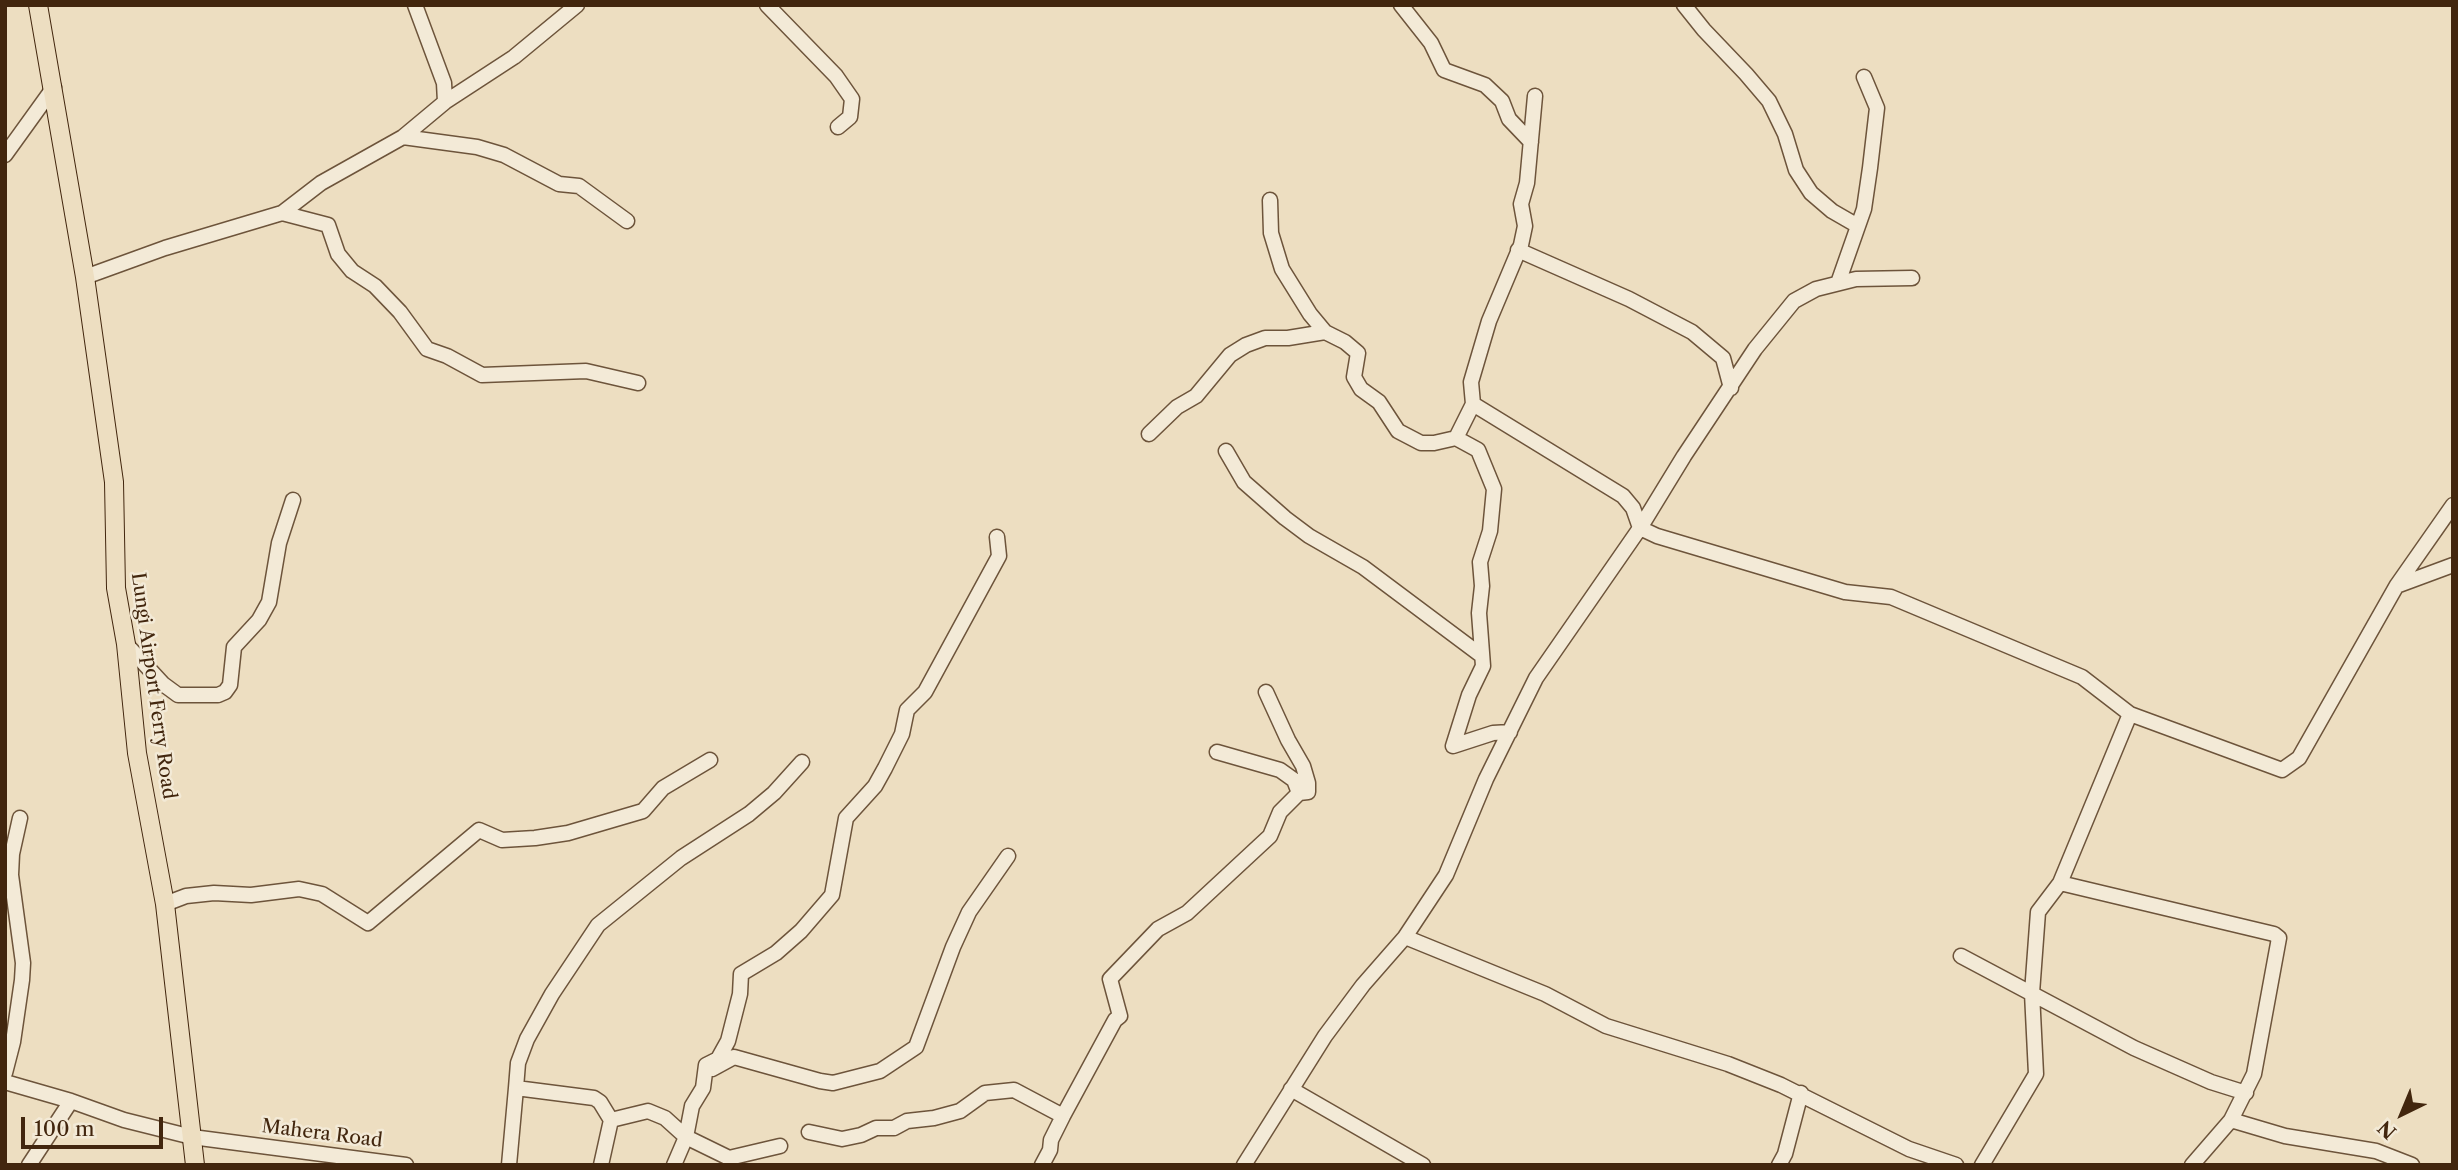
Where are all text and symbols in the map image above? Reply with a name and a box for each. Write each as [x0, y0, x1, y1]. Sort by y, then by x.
street label: Lungi Airport Ferry Road [126, 571, 180, 801]
north arrow [2367, 1079, 2437, 1149]
scale bar [24, 1104, 166, 1148]
street label: Mahera Road [260, 1115, 384, 1153]
text: 100 m [34, 1116, 95, 1141]
text: N [2373, 1116, 2401, 1144]

